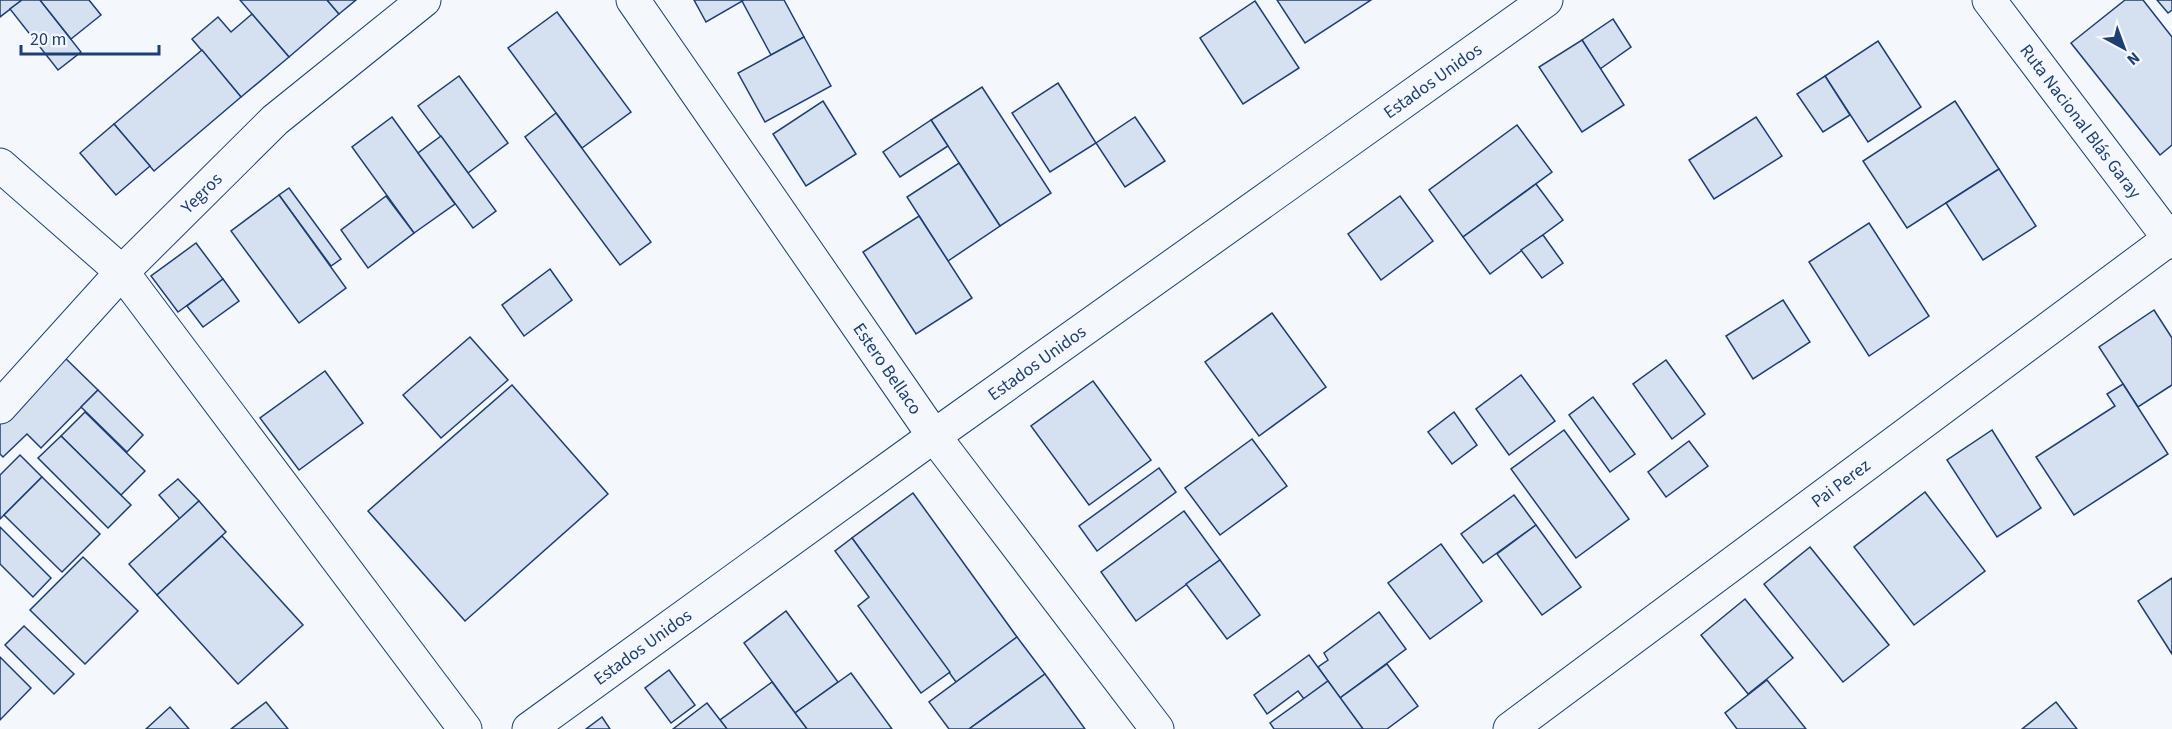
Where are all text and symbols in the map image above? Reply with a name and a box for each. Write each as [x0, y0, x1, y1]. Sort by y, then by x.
scale bar [21, 18, 159, 56]
north arrow [2094, 18, 2154, 78]
text: 20 m [30, 27, 66, 52]
street label: Estados Unidos [1379, 38, 1487, 125]
street label: Ruta Nacional Blás Garay [2015, 40, 2145, 202]
street label: Yegros [175, 167, 228, 220]
street label: Estero Bellaco [847, 318, 928, 420]
street label: Estados Unidos [983, 320, 1091, 407]
street label: Pai Perez [1806, 453, 1876, 514]
street label: Estados Unidos [589, 603, 697, 691]

